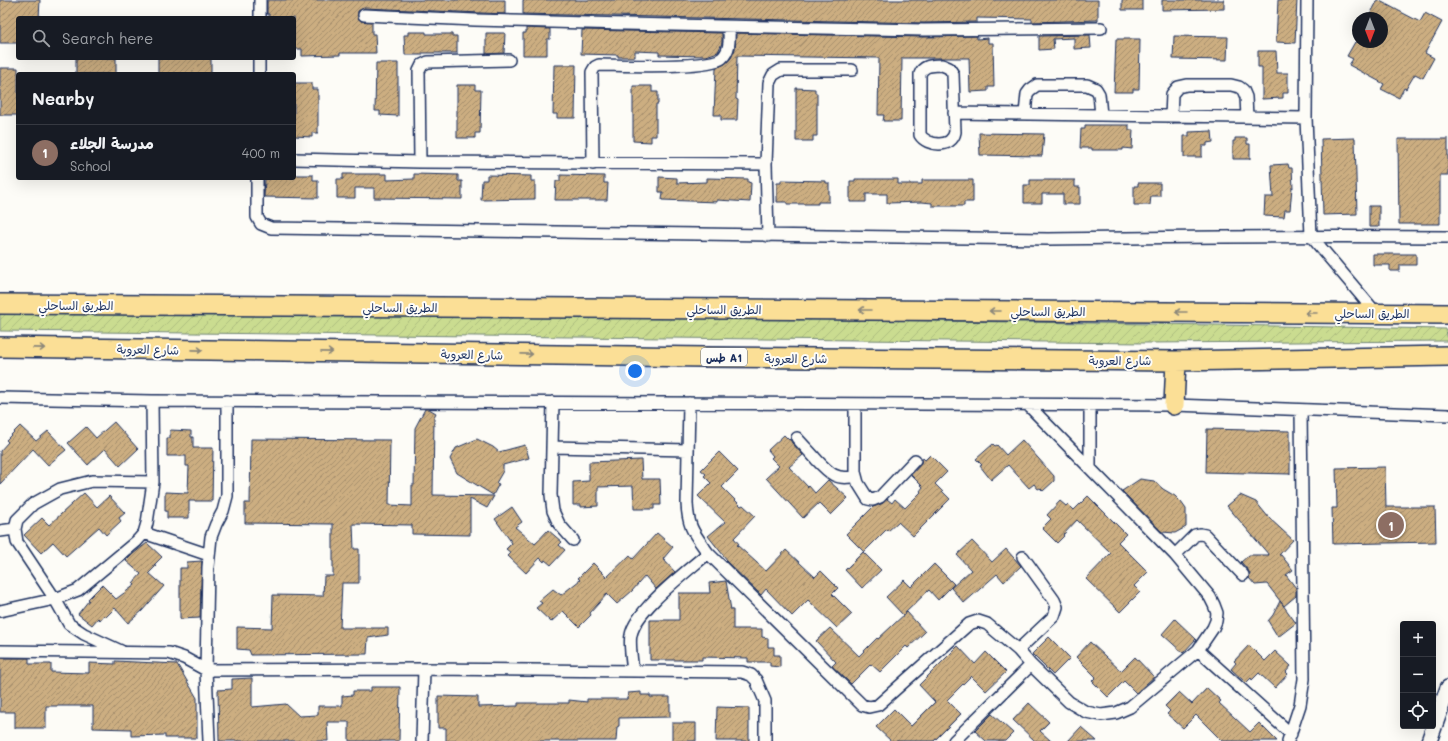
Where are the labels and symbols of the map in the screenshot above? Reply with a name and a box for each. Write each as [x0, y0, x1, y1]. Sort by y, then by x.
north arrow [1352, 12, 1388, 48]
street label: الطريق الساحلي [38, 297, 114, 317]
street label: الطريق الساحلي [362, 299, 438, 319]
street label: الطريق الساحلي [686, 301, 762, 321]
street label: الطريق الساحلي [1010, 303, 1086, 323]
street label: الطريق الساحلي [1334, 305, 1410, 325]
one-way arrow [859, 306, 872, 314]
one-way arrow [989, 307, 1002, 315]
one-way arrow [1175, 308, 1188, 316]
one-way arrow [1305, 309, 1318, 317]
street label: شارع العروبة [117, 340, 179, 360]
one-way arrow [32, 344, 45, 352]
street label: شارع العروبة [441, 345, 503, 365]
one-way arrow [190, 346, 203, 354]
one-way arrow [320, 348, 333, 356]
road number: طس A1 [701, 348, 747, 366]
street label: شارع العروبة [765, 350, 827, 368]
one-way arrow [520, 351, 533, 358]
street label: شارع العروبة [1089, 352, 1151, 370]
your location [625, 361, 645, 381]
pin: 1 [1378, 510, 1404, 540]

